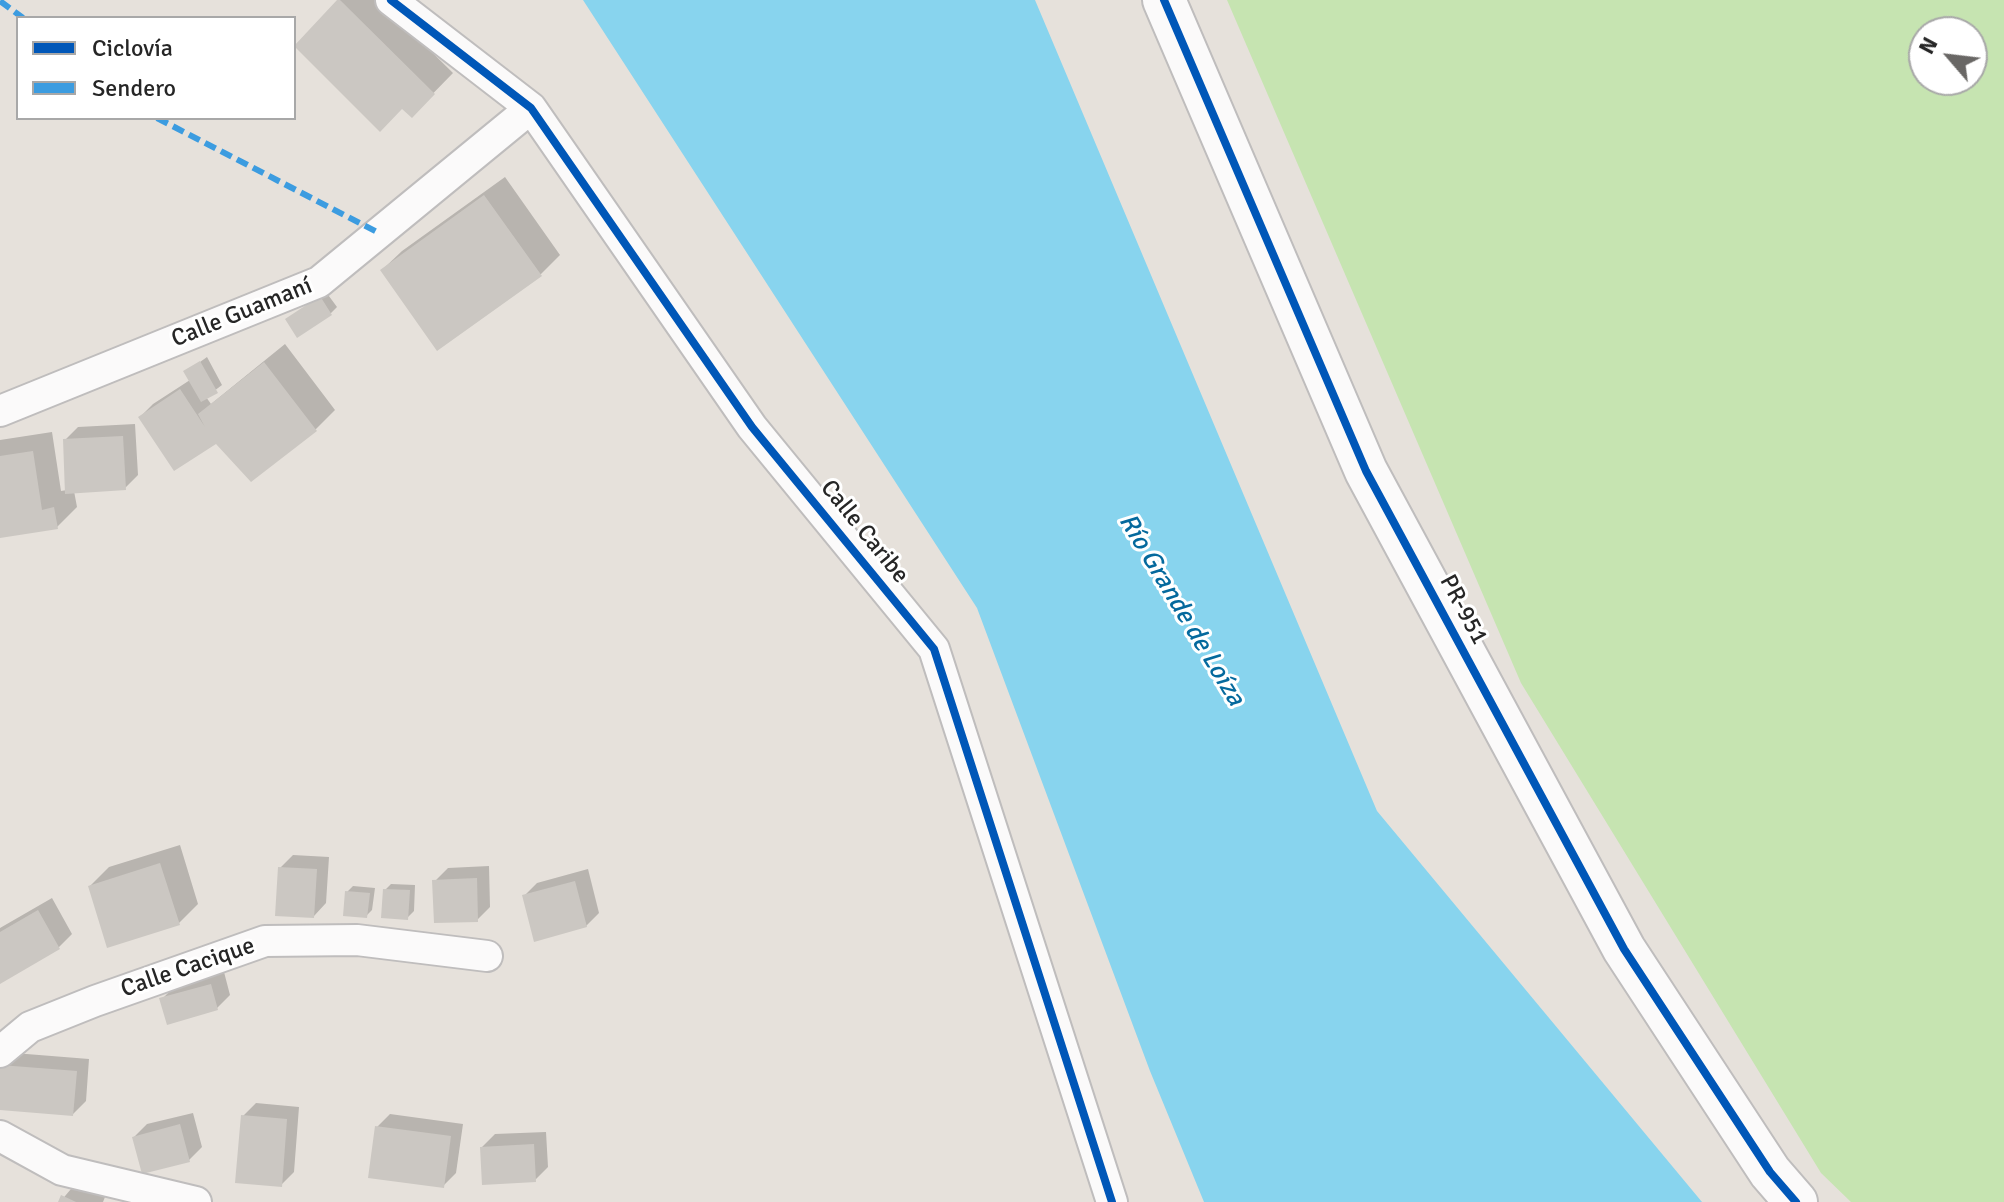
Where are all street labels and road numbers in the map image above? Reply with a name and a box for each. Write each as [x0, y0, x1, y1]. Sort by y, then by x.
street label: Calle Guamaní [168, 272, 316, 354]
street label: Calle Caribe [814, 475, 914, 589]
street label: PR-951 [1433, 570, 1493, 650]
street label: Calle Cacique [117, 932, 259, 1004]

